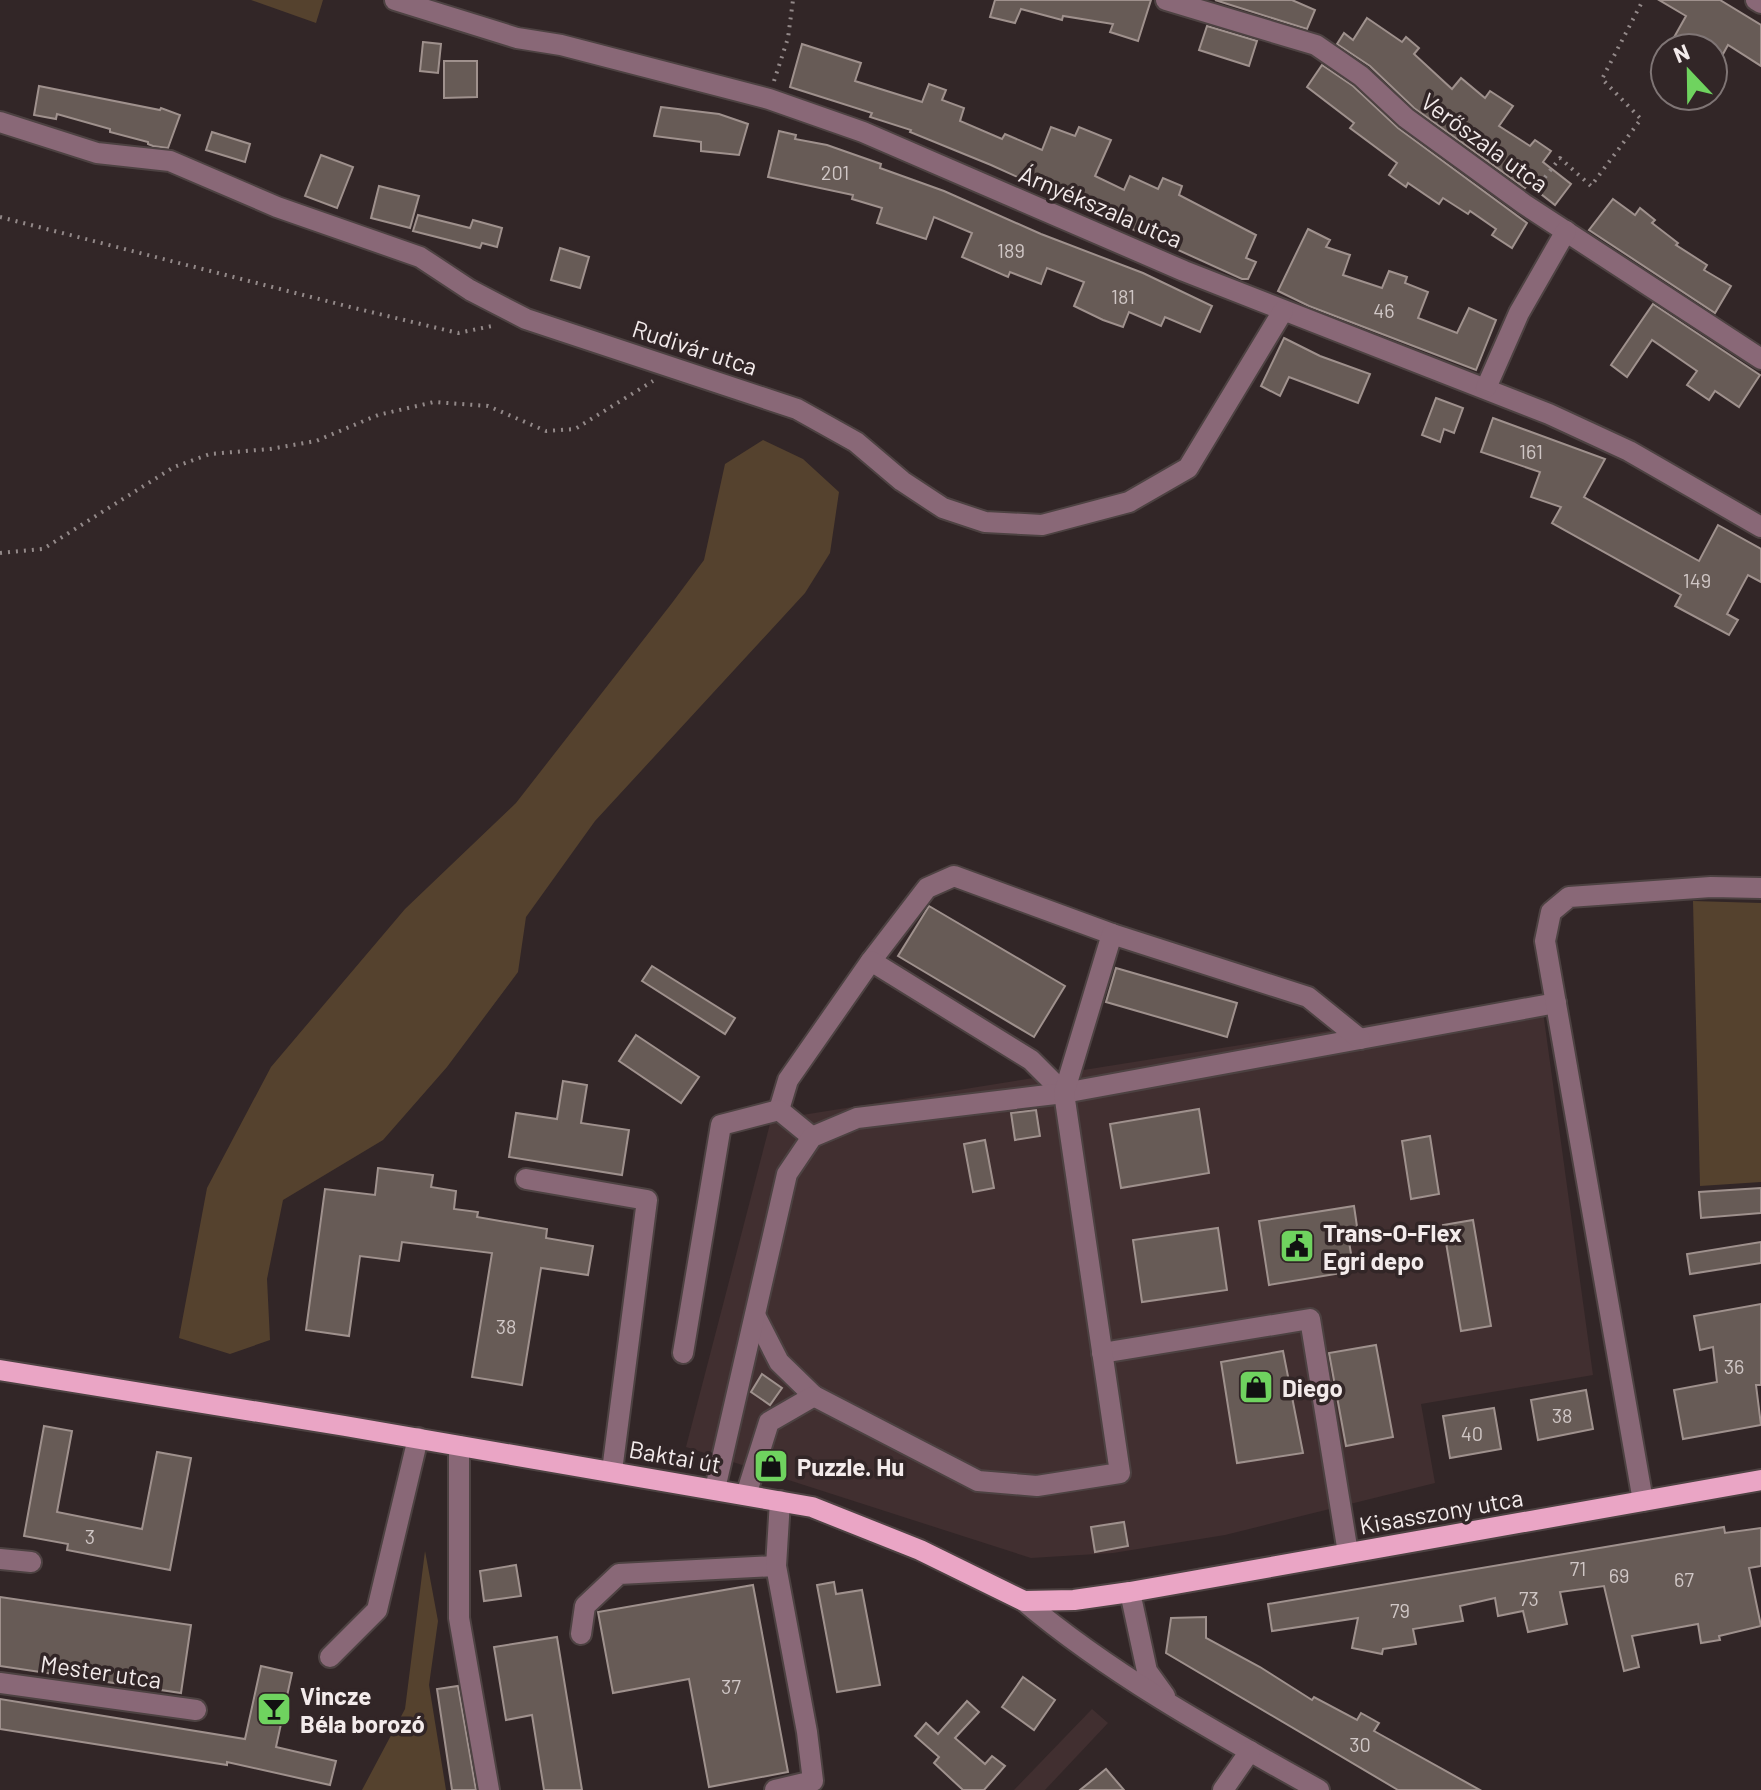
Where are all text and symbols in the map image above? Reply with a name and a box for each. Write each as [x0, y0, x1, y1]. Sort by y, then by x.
north arrow [1649, 32, 1729, 112]
text: N [1669, 38, 1693, 67]
street label: Verőszala utca [1416, 86, 1554, 198]
street label: Árnyékszala utca [1015, 159, 1187, 253]
house number: 201 [821, 160, 849, 184]
house number: 189 [997, 238, 1025, 262]
house number: 181 [1111, 284, 1135, 308]
house number: 46 [1373, 298, 1395, 322]
street label: Rudivár utca [629, 313, 761, 381]
house number: 161 [1519, 439, 1543, 463]
house number: 149 [1683, 568, 1711, 592]
place label: Trans-O-Flex Egri depo [1323, 1218, 1462, 1275]
public building icon: Trans-O-Flex Egri depo [1278, 1227, 1316, 1265]
house number: 38 [496, 1314, 516, 1338]
house number: 36 [1724, 1354, 1744, 1378]
shop icon: Diego [1237, 1368, 1275, 1406]
place label: Diego [1282, 1373, 1343, 1402]
house number: 38 [1552, 1403, 1572, 1427]
house number: 40 [1461, 1421, 1483, 1445]
street label: Baktai út [627, 1434, 723, 1478]
shop icon: Puzzle. Hu [752, 1447, 790, 1485]
place label: Puzzle. Hu [797, 1452, 904, 1481]
street label: Kisasszony utca [1357, 1482, 1525, 1540]
house number: 3 [85, 1524, 95, 1548]
house number: 71 [1570, 1556, 1586, 1580]
house number: 69 [1609, 1563, 1629, 1587]
house number: 67 [1674, 1567, 1694, 1591]
house number: 73 [1519, 1586, 1539, 1610]
house number: 79 [1390, 1598, 1410, 1622]
street label: Mester utca [39, 1648, 163, 1694]
house number: 37 [721, 1674, 741, 1698]
place label: Vincze Béla borozó [300, 1681, 425, 1738]
bar icon: Vincze Béla borozó [255, 1690, 293, 1728]
house number: 30 [1349, 1732, 1371, 1756]

